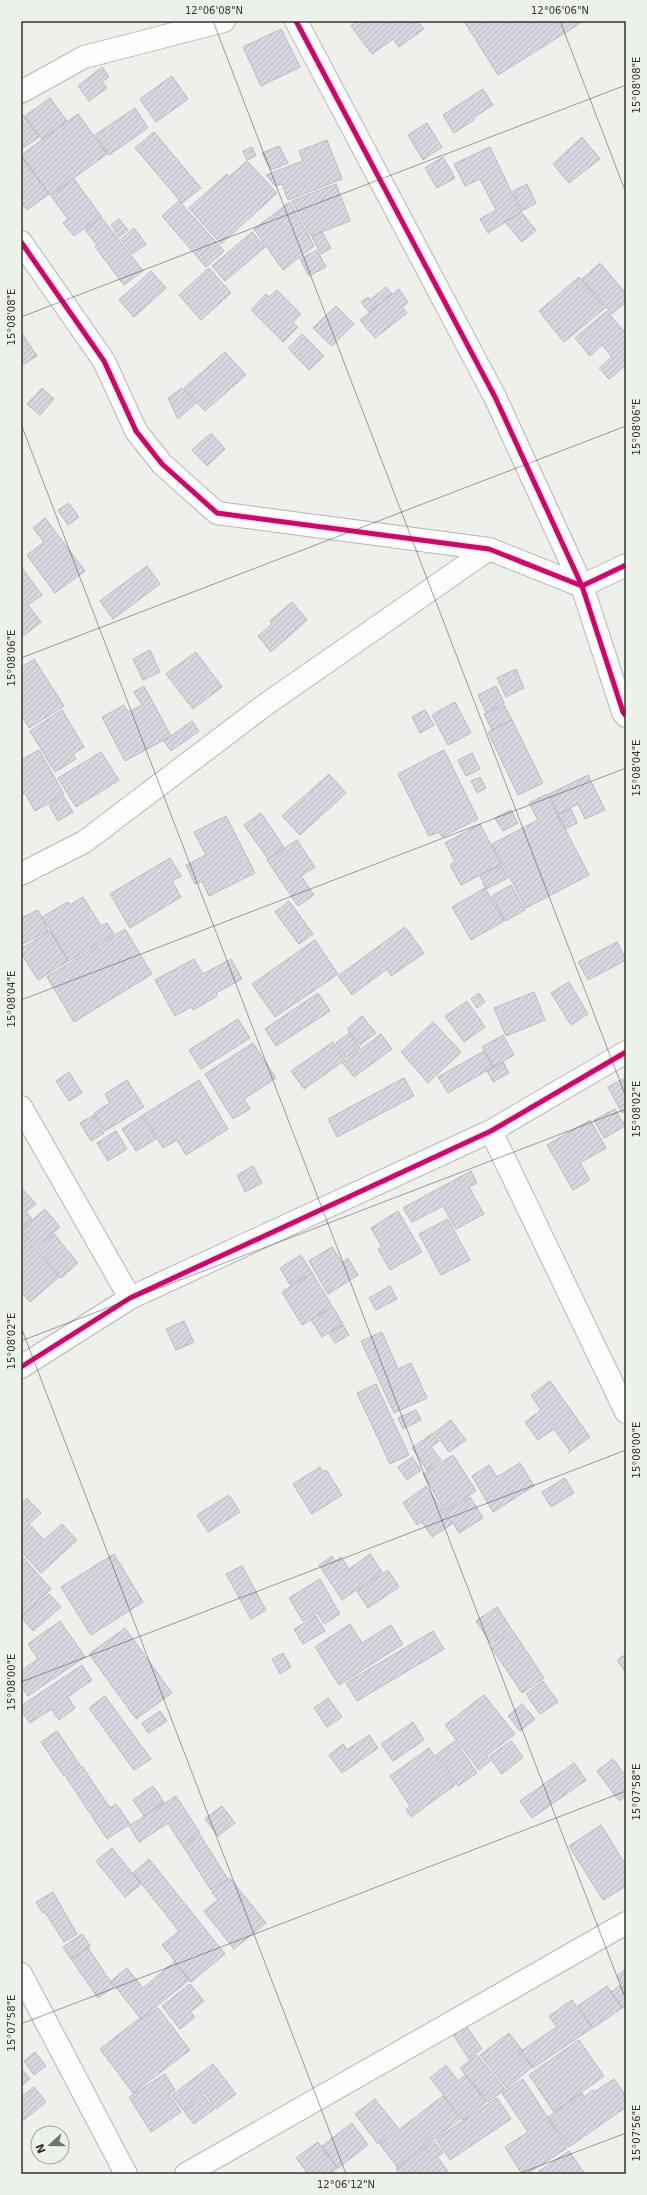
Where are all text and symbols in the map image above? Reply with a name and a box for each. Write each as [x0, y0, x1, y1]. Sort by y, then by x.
text: 12°06'08"N [185, 5, 243, 16]
text: 12°06'06"N [531, 5, 589, 16]
text: 15°08'08"E [631, 57, 642, 113]
text: 15°08'08"E [6, 289, 17, 345]
text: 15°08'06"E [631, 399, 642, 455]
text: 15°08'06"E [6, 630, 17, 686]
text: 15°08'04"E [631, 740, 642, 796]
text: 15°08'04"E [6, 971, 17, 1027]
text: 15°08'02"E [631, 1081, 642, 1137]
text: 15°08'02"E [6, 1313, 17, 1369]
text: 15°08'00"E [631, 1422, 642, 1478]
text: 15°08'00"E [6, 1654, 17, 1710]
text: 15°07'58"E [631, 1764, 642, 1820]
text: 15°07'58"E [6, 1995, 17, 2051]
text: 15°07'56"E [631, 2105, 642, 2161]
north arrow [30, 2125, 70, 2165]
text: N [33, 2142, 49, 2155]
text: 12°06'12"N [317, 2179, 375, 2190]

